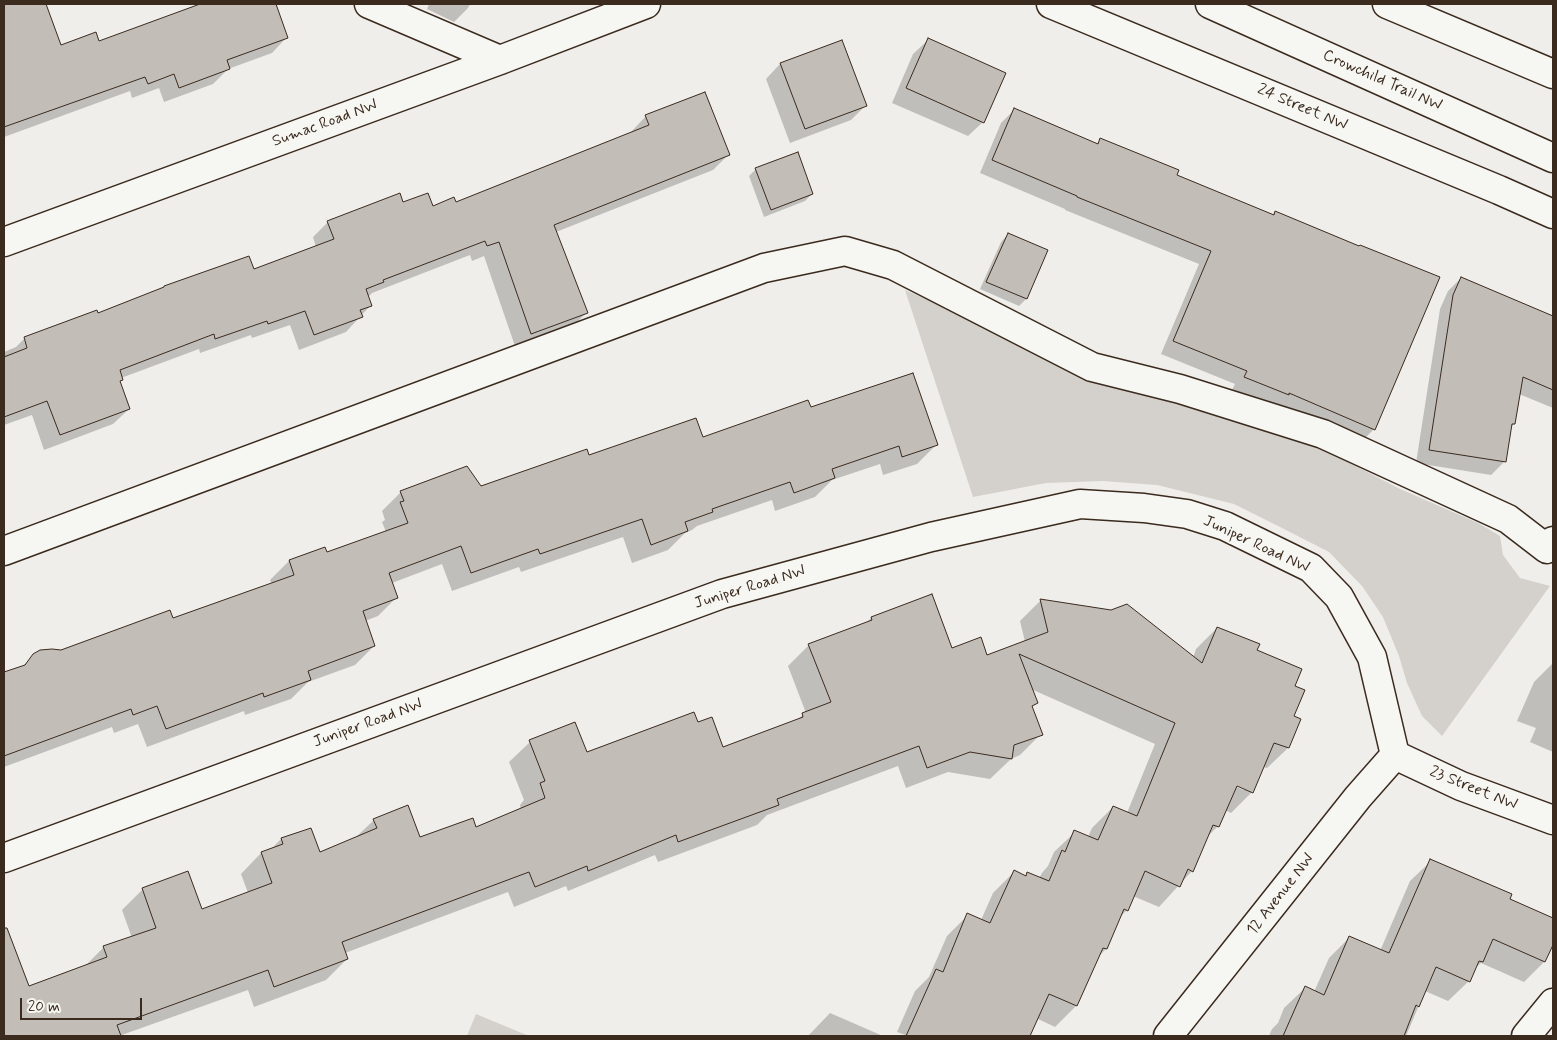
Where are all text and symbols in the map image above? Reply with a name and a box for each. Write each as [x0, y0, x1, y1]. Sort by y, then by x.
street label: Crowchild Trail NW [1320, 46, 1444, 116]
street label: 24 Street NW [1254, 80, 1350, 136]
street label: Sumac Road NW [270, 96, 380, 152]
street label: Juniper Road NW [1200, 512, 1312, 578]
street label: Juniper Road NW [692, 562, 808, 614]
street label: Juniper Road NW [311, 695, 425, 753]
street label: 23 Street NW [1426, 763, 1520, 815]
street label: 12 Avenue NW [1243, 850, 1319, 940]
scale bar [22, 988, 145, 1020]
text: 20 m [28, 997, 60, 1017]

